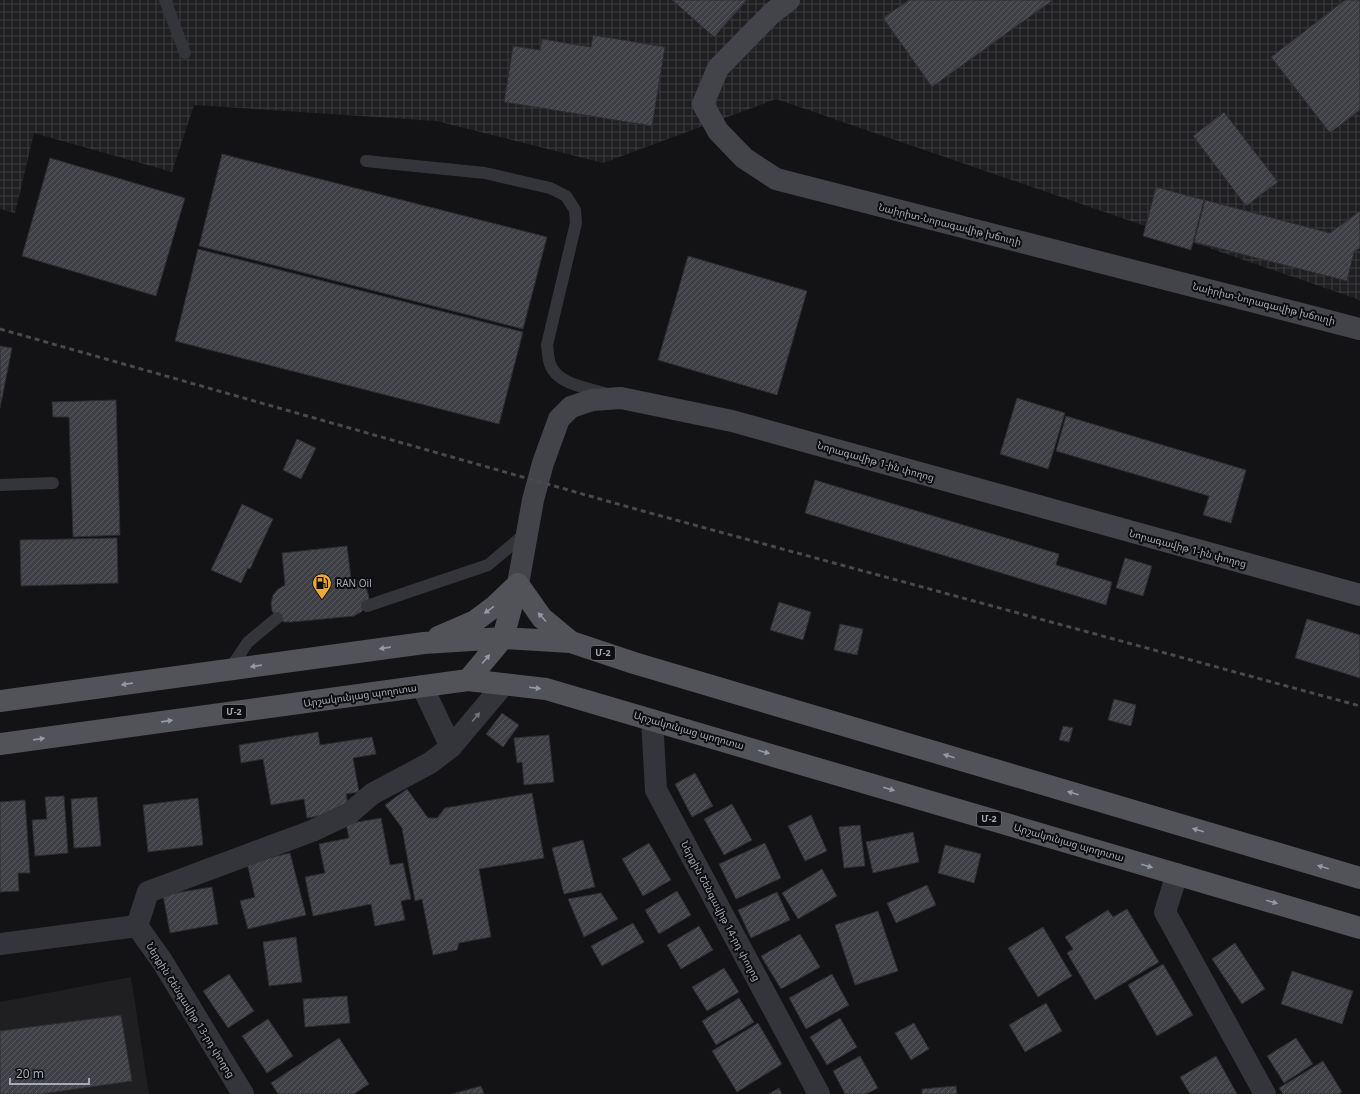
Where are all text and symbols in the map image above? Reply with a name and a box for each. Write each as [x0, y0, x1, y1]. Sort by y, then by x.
street label: Նաիրիտ-Նորագավիթ խճուղի [877, 199, 1023, 249]
street label: Նաիրիտ-Նորագավիթ խճուղի [1191, 278, 1337, 328]
street label: Նորագավիթ 1-ին փողոց [816, 438, 936, 484]
street label: Նորագավիթ 1-ին փողոց [1128, 526, 1248, 570]
fuel station icon: RAN Oil [311, 572, 333, 600]
place label: RAN Oil [336, 576, 372, 590]
one-way arrow [484, 606, 494, 614]
one-way arrow [537, 612, 546, 622]
one-way arrow [379, 645, 391, 651]
road number: Մ-2 [591, 646, 615, 660]
one-way arrow [481, 653, 490, 664]
one-way arrow [250, 663, 262, 669]
street label: Արշակունյաց պողոտա [302, 680, 418, 710]
one-way arrow [121, 681, 133, 687]
one-way arrow [529, 685, 541, 691]
road number: Մ-2 [222, 705, 246, 719]
street label: Արշակունյաց պողոտա [632, 707, 746, 753]
one-way arrow [471, 712, 480, 723]
one-way arrow [161, 718, 173, 724]
one-way arrow [33, 736, 45, 742]
one-way arrow [758, 749, 770, 755]
one-way arrow [942, 753, 954, 759]
one-way arrow [883, 786, 895, 792]
one-way arrow [1067, 790, 1079, 796]
road number: Մ-2 [977, 812, 1001, 826]
street label: Արշակունյաց պողոտա [1012, 819, 1126, 865]
one-way arrow [1192, 827, 1204, 833]
street label: Ներքին Շենգավիթ 14-րդ փողոց [678, 838, 764, 984]
one-way arrow [1141, 863, 1154, 869]
one-way arrow [1316, 864, 1328, 870]
one-way arrow [1266, 899, 1278, 905]
street label: Ներքին Շենգավիթ 13-րդ փողոց [143, 940, 239, 1080]
scale bar [10, 1060, 89, 1086]
text: 20 m [16, 1065, 44, 1082]

